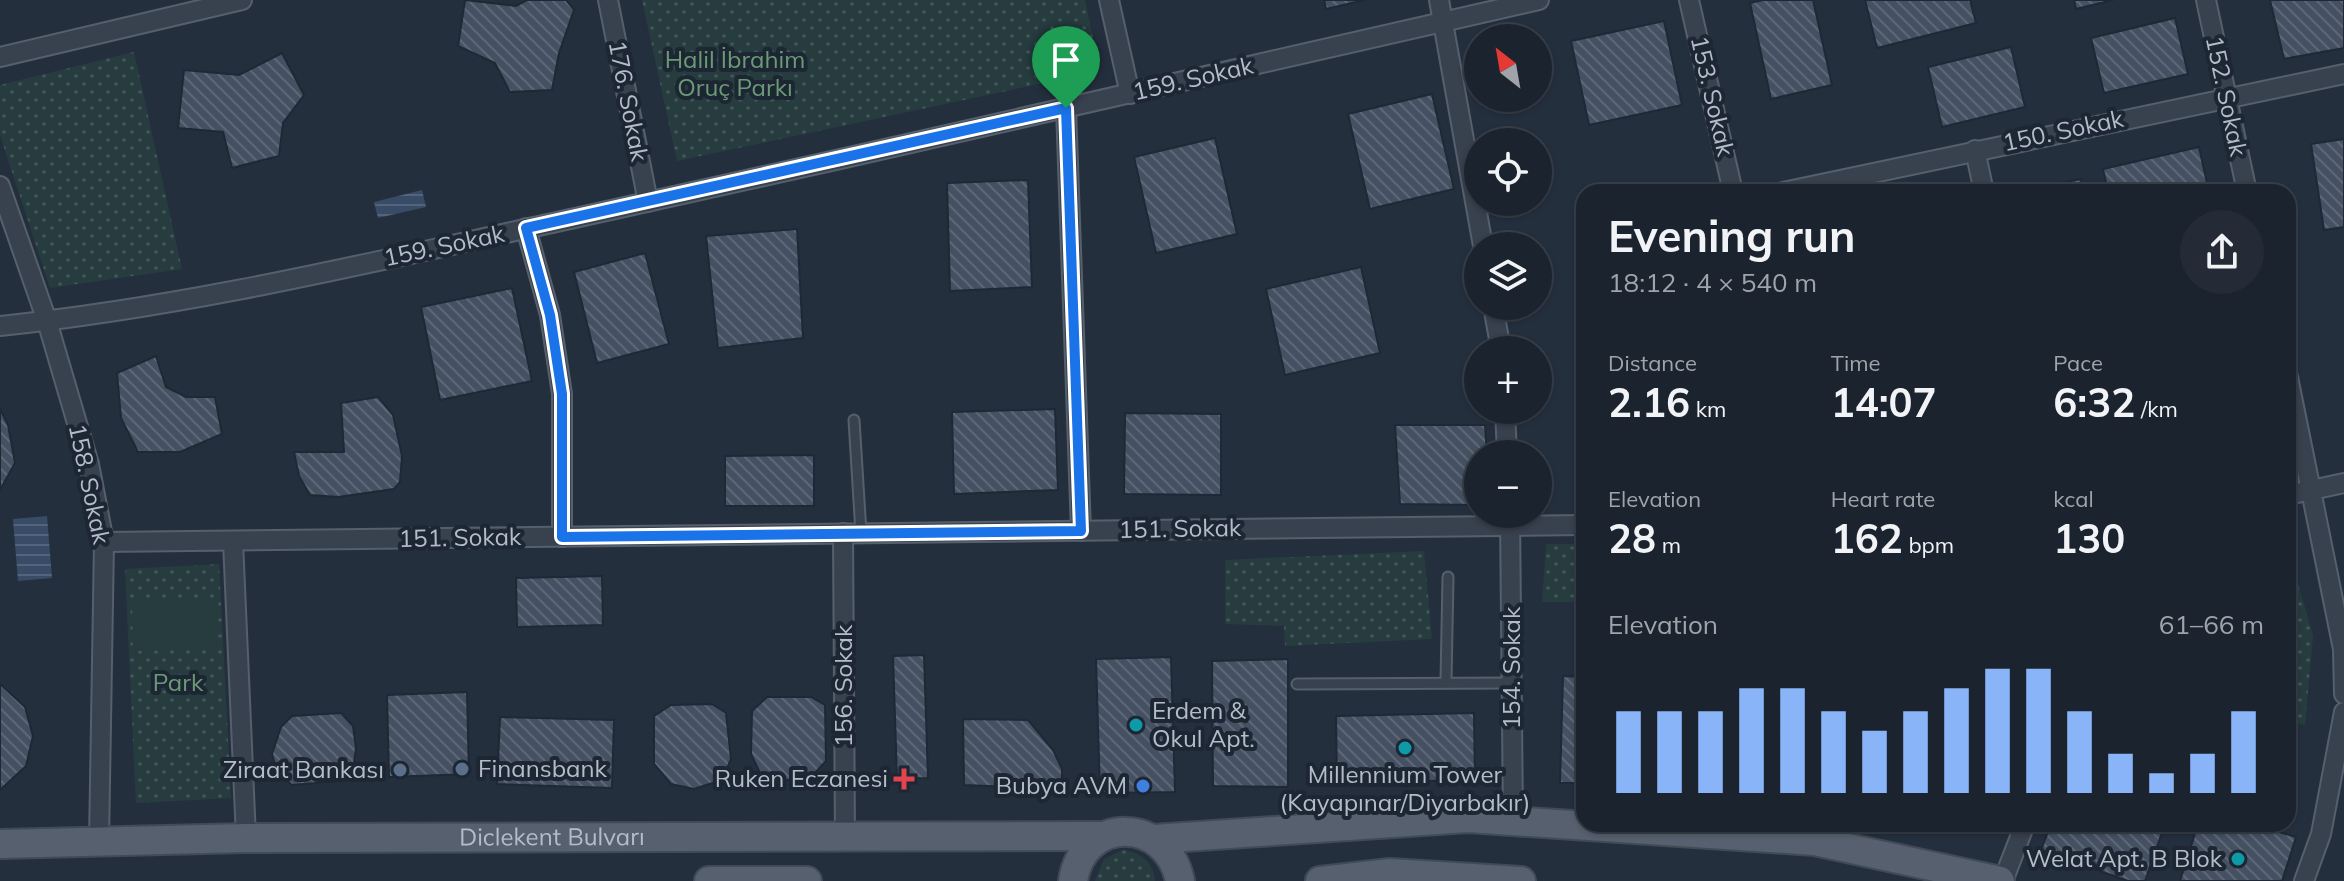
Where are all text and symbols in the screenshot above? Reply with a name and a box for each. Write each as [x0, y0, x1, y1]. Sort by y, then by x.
north arrow [1464, 24, 1552, 112]
map controls [1464, 24, 1552, 528]
pin [1032, 26, 1100, 108]
street label: 153. Sokak [1685, 33, 1742, 159]
street label: 152. Sokak [2200, 33, 2255, 159]
street label: 176. Sokak [603, 38, 656, 164]
icon: arrive [1044, 38, 1088, 82]
park label: Halil İbrahim Oruç Parkı [665, 44, 805, 102]
street label: 159. Sokak [1130, 49, 1256, 106]
street label: 150. Sokak [2000, 102, 2126, 157]
button: locate [1464, 128, 1552, 216]
text: Evening run [1608, 208, 1855, 263]
button: share [2180, 210, 2264, 294]
street label: 159. Sokak [381, 217, 507, 272]
button: layers [1464, 232, 1552, 320]
text: 18:12 · 4 × 540 m [1608, 266, 1817, 299]
button: + [1464, 336, 1552, 424]
text: Distance [1608, 349, 1697, 377]
text: Time [1831, 349, 1880, 377]
text: Pace [2053, 349, 2103, 377]
text: 2.16 [1608, 377, 1690, 427]
text: 14:07 [1831, 377, 1937, 427]
text: 6:32 [2053, 377, 2135, 427]
text: km [1690, 395, 1726, 423]
text: /km [2135, 395, 2178, 423]
street label: 158. Sokak [63, 421, 118, 547]
button: − [1464, 440, 1552, 528]
text: Elevation [1608, 485, 1701, 513]
text: Heart rate [1831, 485, 1935, 513]
text: kcal [2053, 485, 2094, 513]
street label: 151. Sokak [1118, 512, 1242, 544]
text: 28 [1608, 513, 1656, 563]
text: 162 [1831, 513, 1903, 563]
text: 130 [2053, 513, 2125, 563]
street label: 151. Sokak [398, 521, 522, 553]
text: m [1656, 531, 1681, 559]
text: bpm [1903, 531, 1954, 559]
street label: 154. Sokak [1496, 606, 1526, 729]
text: Elevation [1608, 608, 1718, 641]
text: 61–66 m [2159, 608, 2264, 641]
street label: 156. Sokak [828, 624, 858, 747]
park label: Park [153, 667, 204, 697]
place label: Erdem & Okul Apt. [1152, 695, 1255, 753]
marker: Erdem & Okul Apt. [1127, 716, 1145, 734]
marker: Millennium Tower (Kayapınar/Diyarbakır) [1396, 739, 1414, 757]
place label: Finansbank [478, 753, 607, 783]
place label: Ziraat Bankası [223, 754, 384, 784]
place label: Millennium Tower (Kayapınar/Diyarbakır) [1280, 759, 1530, 817]
marker: Finansbank [453, 760, 471, 778]
marker: Ziraat Bankası [391, 761, 409, 779]
place label: Ruken Eczanesi [715, 763, 888, 793]
marker: Ruken Eczanesi [895, 770, 913, 788]
place label: Bubya AVM [996, 770, 1127, 800]
marker: Bubya AVM [1134, 777, 1152, 795]
street label: Diclekent Bulvarı [459, 821, 645, 852]
place label: Welat Apt. B Blok [2026, 843, 2223, 873]
marker: Welat Apt. B Blok [2229, 850, 2247, 868]

